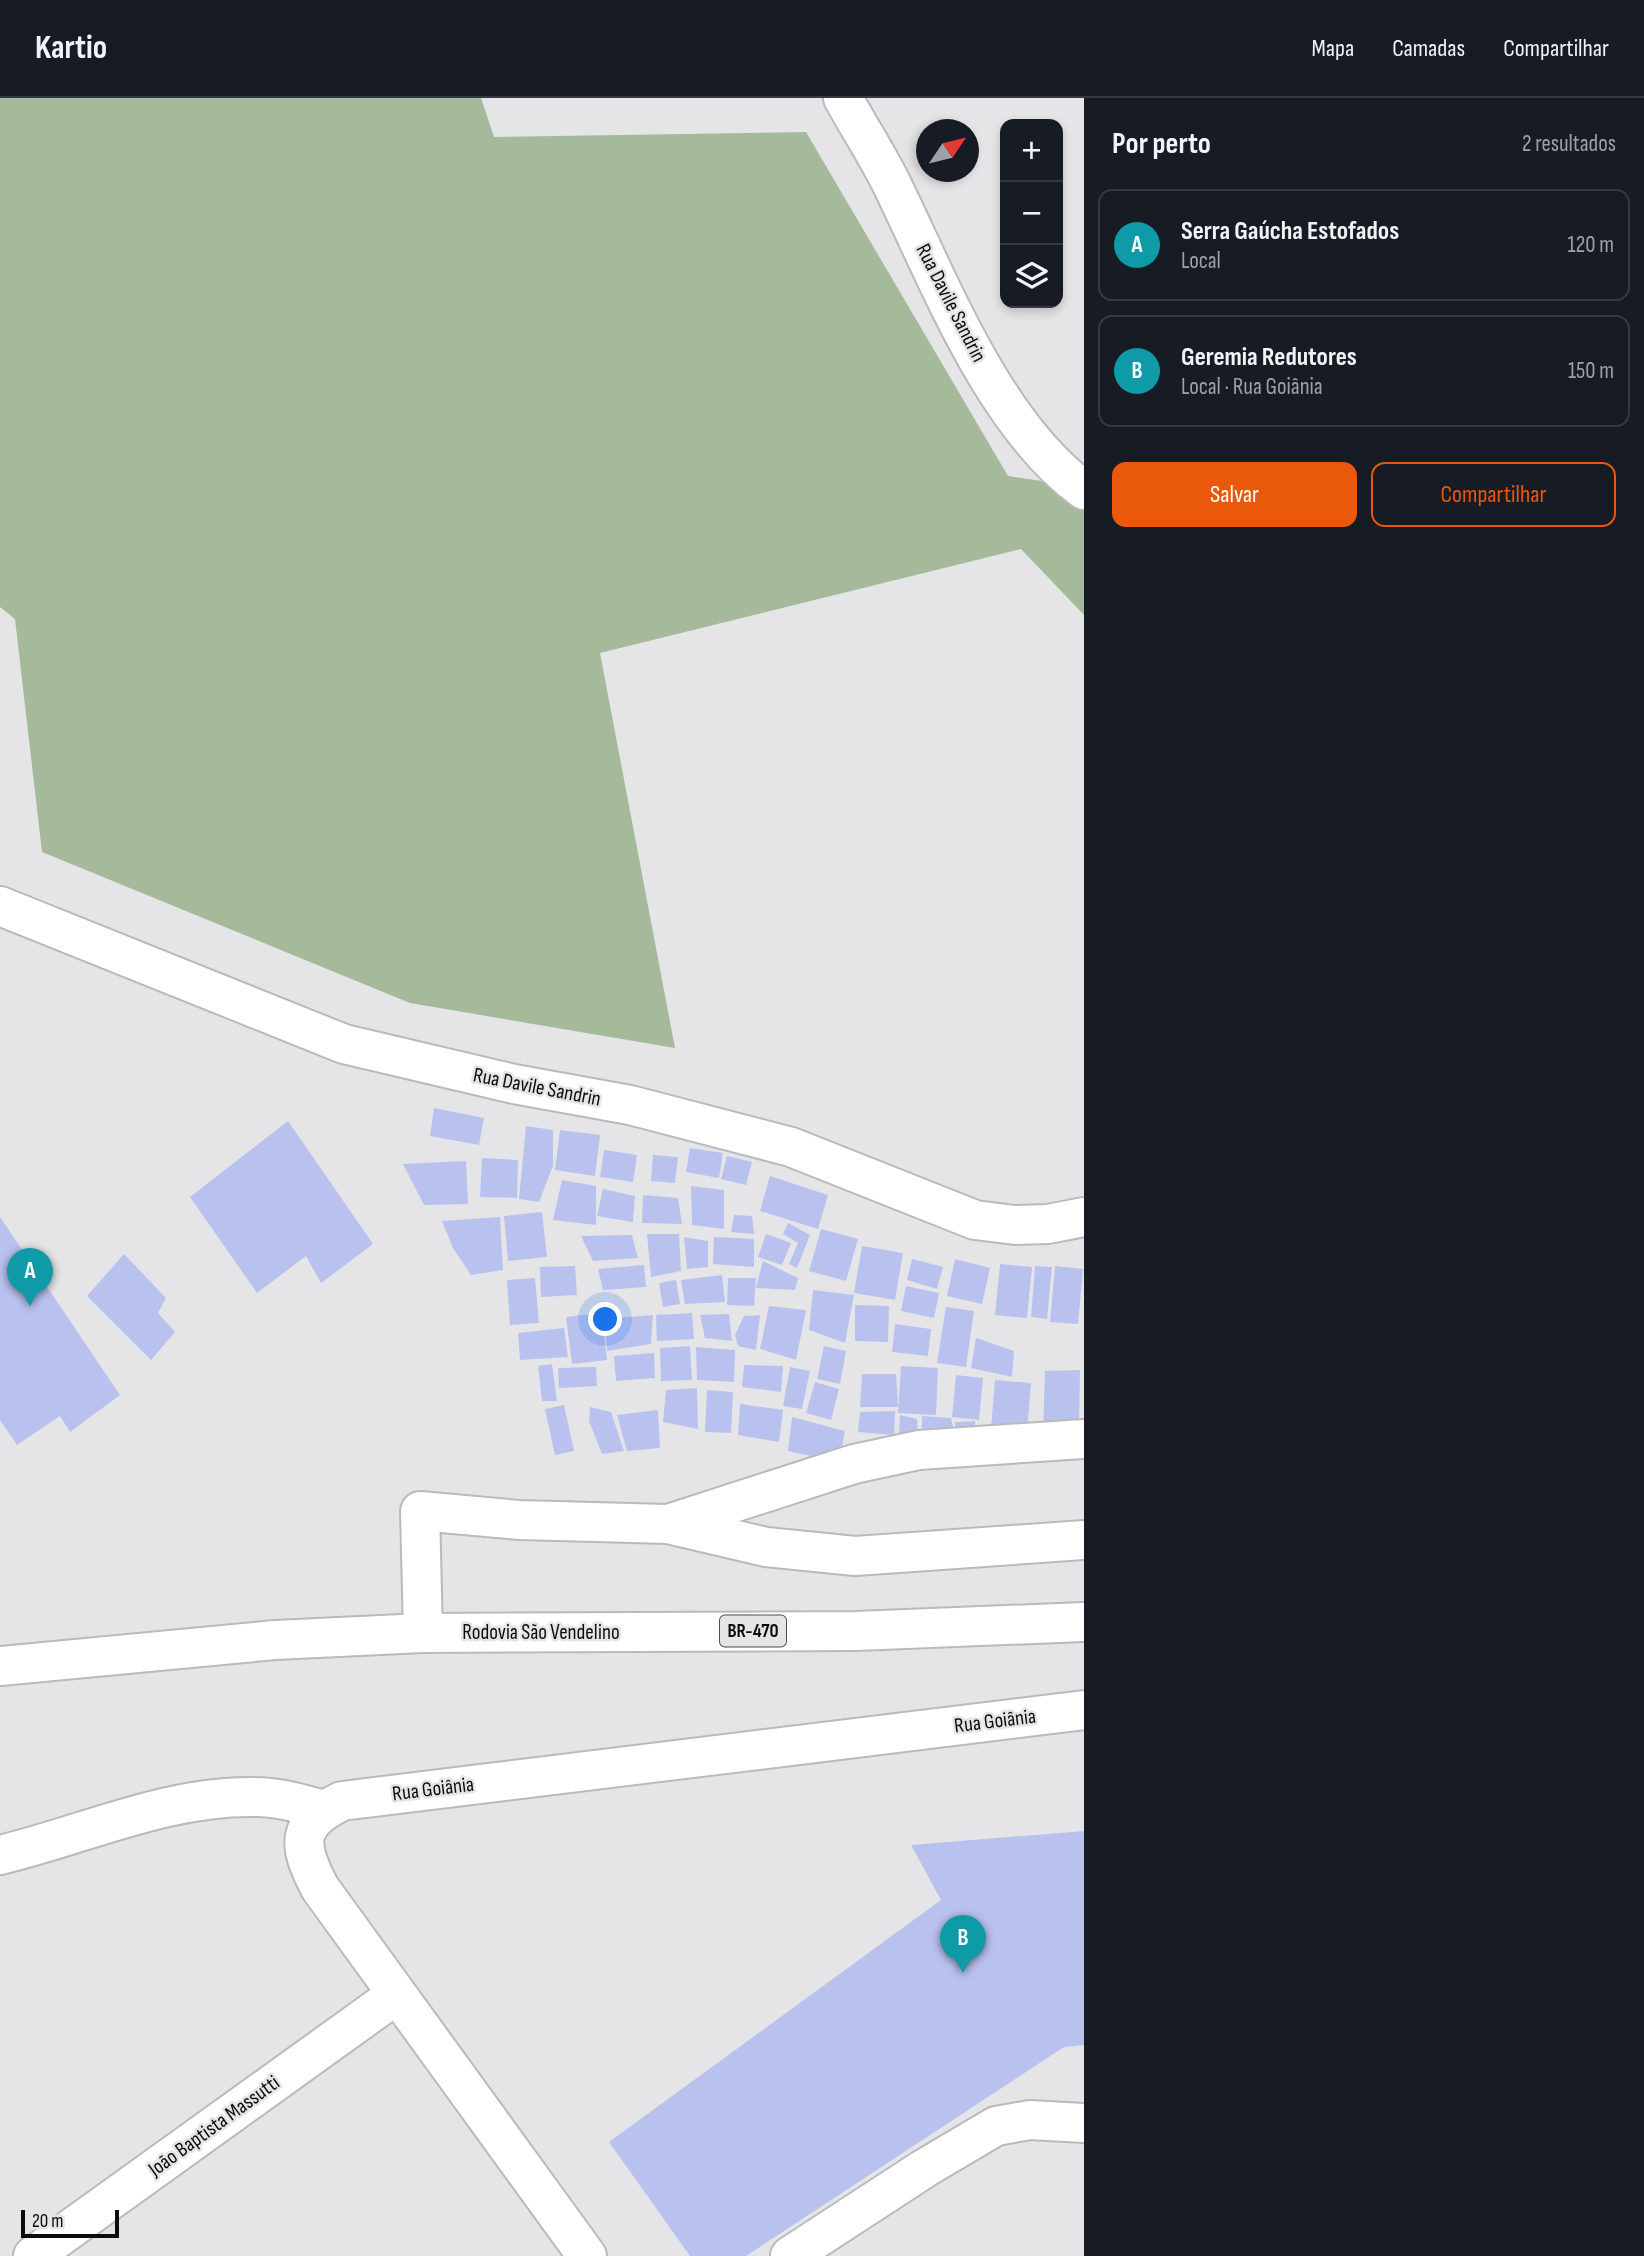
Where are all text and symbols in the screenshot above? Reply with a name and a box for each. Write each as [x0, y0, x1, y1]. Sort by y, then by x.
text: Kartio [35, 28, 107, 68]
text: Mapa [1312, 34, 1354, 63]
text: Camadas [1392, 34, 1465, 63]
text: Compartilhar [1503, 34, 1609, 63]
north arrow [916, 119, 979, 182]
map controls [1000, 119, 1063, 308]
button: + [1000, 119, 1063, 182]
text: Por perto [1112, 126, 1211, 162]
text: 2 resultados [1522, 130, 1616, 158]
button: − [1000, 182, 1063, 245]
text: Serra Gaúcha Estofados [1181, 216, 1399, 247]
text: A [1132, 231, 1142, 259]
text: 120 m [1568, 231, 1614, 259]
street label: Rua Davile Sandrin [910, 240, 992, 366]
button: layers [1000, 245, 1063, 308]
text: Local [1181, 247, 1221, 275]
text: Geremia Redutores [1181, 342, 1357, 373]
text: B [1132, 357, 1142, 385]
text: 150 m [1568, 357, 1614, 385]
text: Local · Rua Goiânia [1181, 373, 1323, 401]
button: Salvar [1112, 462, 1357, 527]
button: Compartilhar [1371, 462, 1616, 527]
street label: Rua Davile Sandrin [471, 1062, 603, 1112]
pin: A [7, 1248, 53, 1306]
your location [588, 1302, 622, 1336]
road number: BR-470 [720, 1616, 786, 1646]
street label: Rodovia São Vendelino [462, 1620, 620, 1645]
street label: Rua Goiânia [953, 1704, 1037, 1738]
street label: Rua Goiânia [391, 1772, 475, 1806]
pin: B [940, 1915, 986, 1973]
street label: João Baptista Massutti [143, 2070, 284, 2182]
scale bar [21, 2207, 119, 2239]
text: 20 m [32, 2210, 64, 2233]

